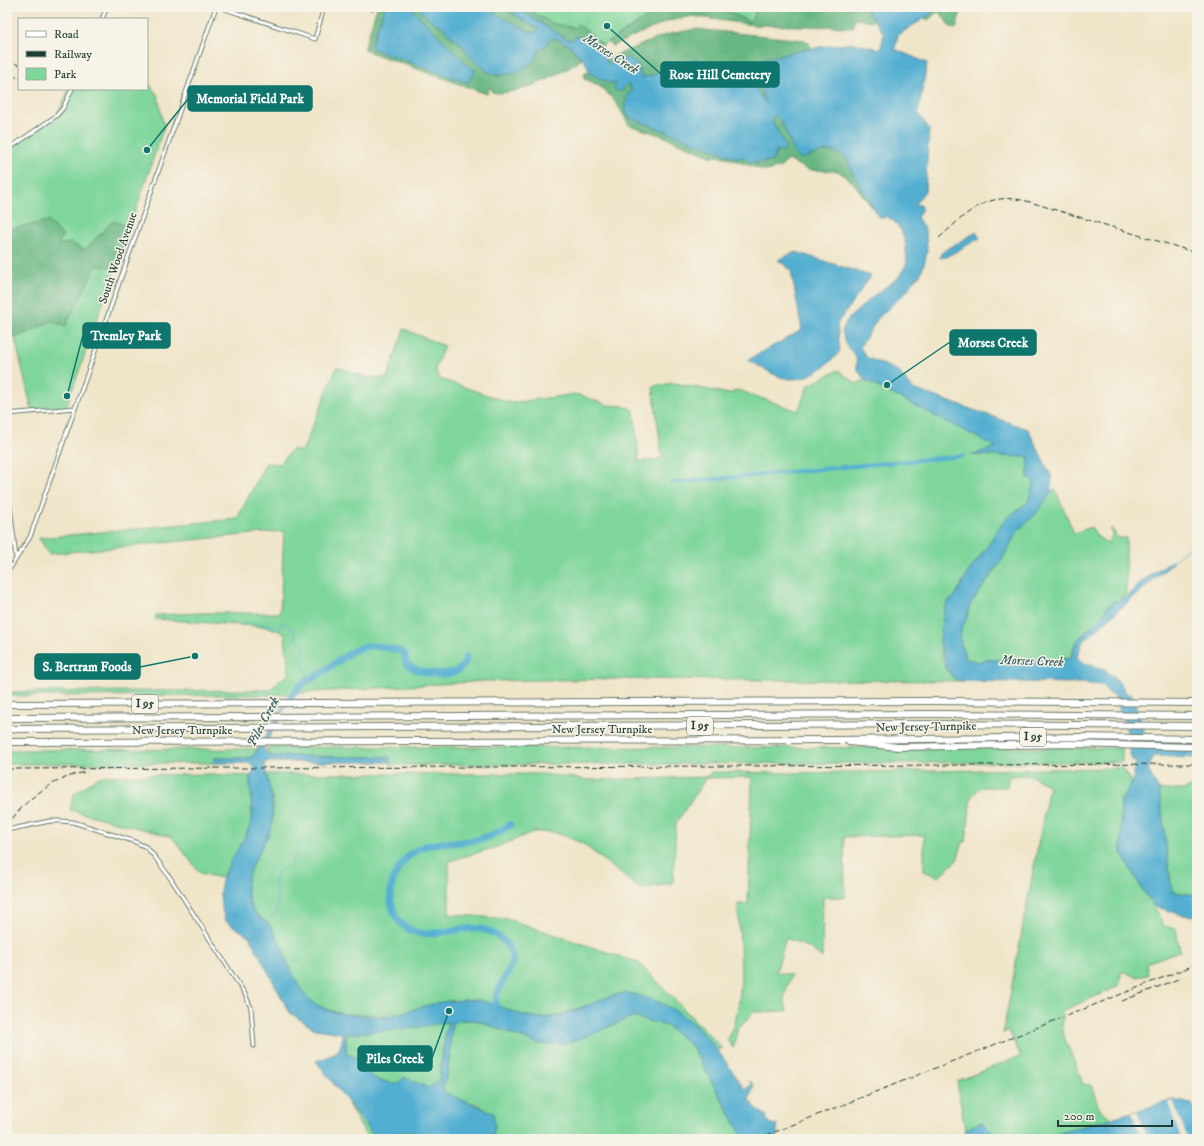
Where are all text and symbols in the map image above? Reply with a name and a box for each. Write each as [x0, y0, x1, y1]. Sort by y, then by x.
legend [18, 18, 148, 90]
text: Road [54, 27, 79, 42]
water label: Morses Creek [579, 30, 642, 78]
text: Railway [54, 47, 92, 62]
callout: Rose Hill Cemetery [661, 62, 779, 87]
text: Park [54, 67, 76, 82]
text: Rose Hill Cemetery [669, 67, 772, 84]
callout: Memorial Field Park [188, 86, 312, 111]
text: Memorial Field Park [196, 91, 304, 107]
street label: South Wood Avenue [95, 210, 141, 306]
callout: Tremley Park [83, 323, 170, 348]
text: Tremley Park [90, 328, 162, 345]
callout: Morses Creek [950, 330, 1036, 355]
text: Morses Creek [958, 335, 1029, 351]
water label: Morses Creek [999, 652, 1064, 670]
callout: S. Bertram Foods [35, 654, 140, 679]
text: S. Bertram Foods [42, 659, 132, 675]
water label: Piles Creek [243, 694, 283, 750]
road number: I 95 [132, 695, 158, 713]
road number: I 95 [687, 717, 713, 735]
street label: New Jersey Turnpike [876, 719, 977, 735]
street label: New Jersey Turnpike [552, 722, 652, 737]
street label: New Jersey Turnpike [132, 723, 232, 738]
road number: I 95 [1020, 728, 1046, 746]
callout: Piles Creek [358, 1046, 432, 1071]
text: Piles Creek [366, 1051, 425, 1067]
scale bar [1058, 1102, 1172, 1128]
text: 200 m [1064, 1109, 1094, 1124]

